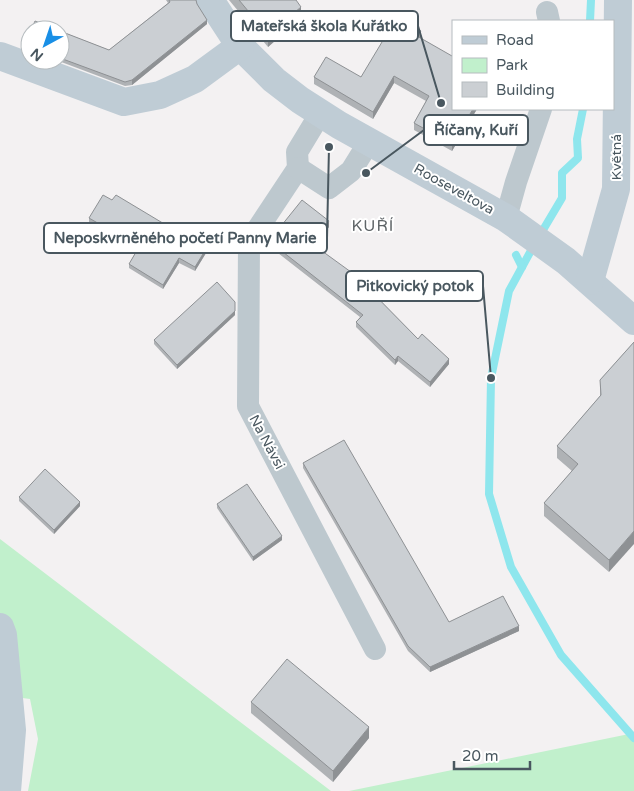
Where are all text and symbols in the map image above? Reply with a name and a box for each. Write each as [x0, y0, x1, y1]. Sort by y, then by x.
callout: Mateřská škola Kuřátko [231, 11, 418, 41]
text: Mateřská škola Kuřátko [241, 17, 407, 35]
north arrow [20, 20, 70, 70]
legend [452, 20, 614, 110]
text: Road [496, 31, 534, 49]
text: N [27, 44, 47, 65]
text: Park [496, 56, 528, 74]
text: Building [496, 81, 555, 99]
callout: Říčany, Kuří [424, 115, 528, 145]
text: Říčany, Kuří [434, 121, 518, 140]
street label: Květná [608, 134, 625, 180]
street label: Rooseveltova [411, 160, 497, 218]
district label: KUŘÍ [352, 216, 394, 236]
callout: Neposkvrněného početí Panny Marie [44, 223, 327, 253]
text: Neposkvrněného početí Panny Marie [54, 229, 317, 248]
callout: Pitkovický potok [346, 271, 483, 301]
text: Pitkovický potok [356, 277, 474, 296]
street label: Na Návsi [246, 412, 288, 472]
scale bar [454, 738, 530, 770]
text: 20 m [462, 747, 499, 765]

